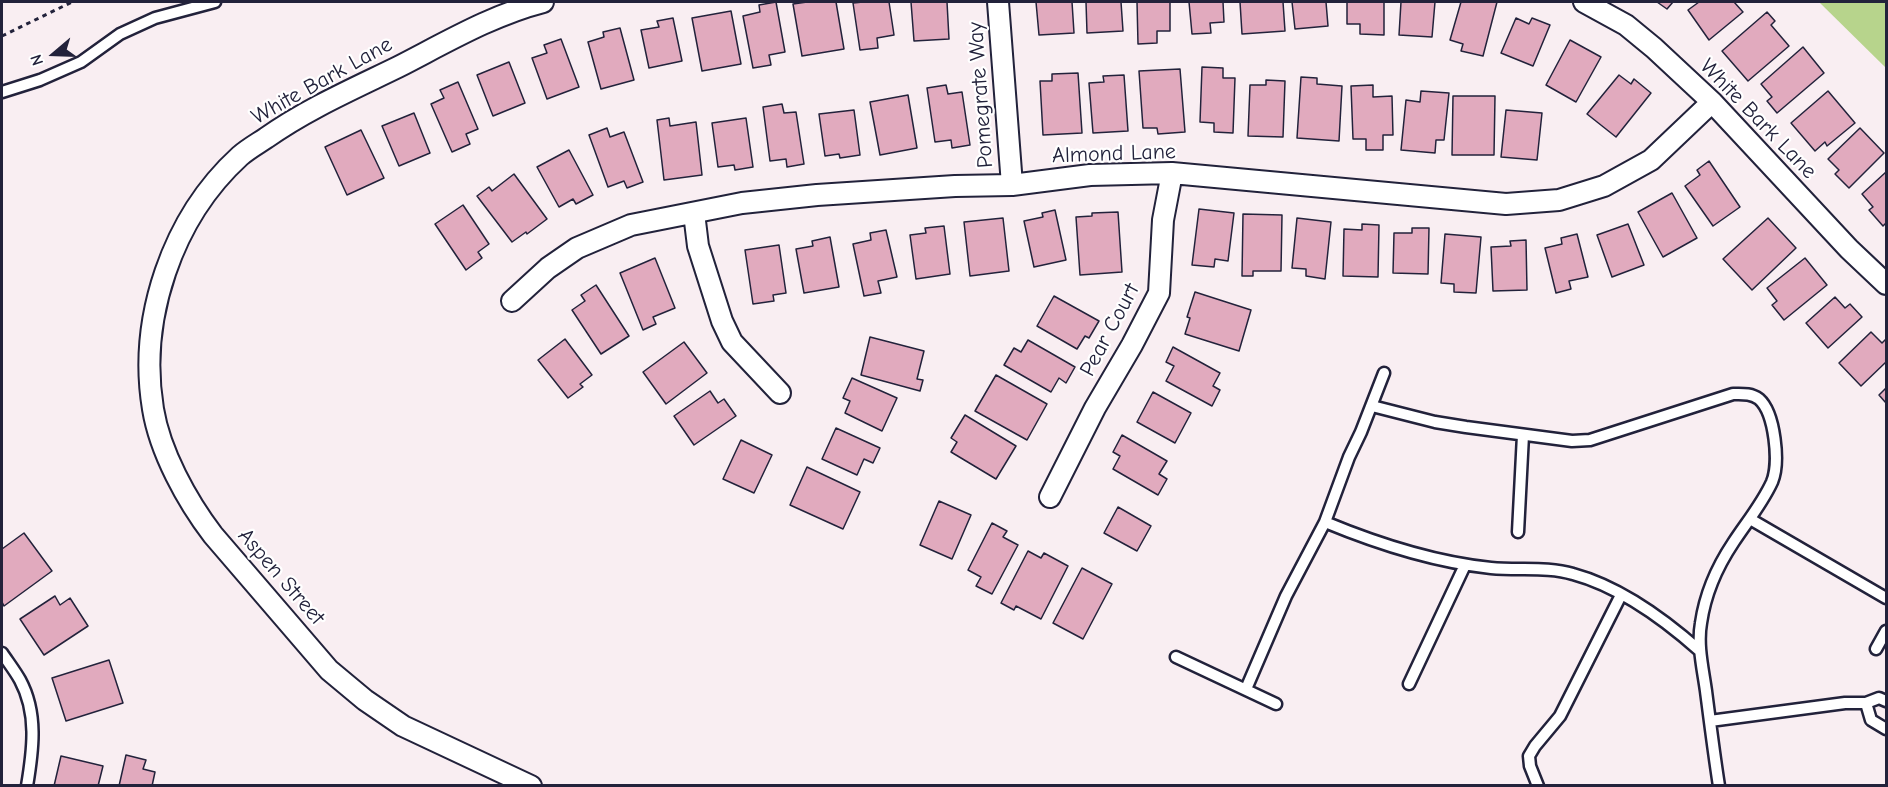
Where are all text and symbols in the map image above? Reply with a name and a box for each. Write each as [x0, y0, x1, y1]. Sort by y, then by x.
street label: Pomegrate Way [963, 21, 999, 169]
north arrow [24, 24, 84, 84]
street label: White Bark Lane [247, 31, 397, 131]
text: N [27, 52, 47, 68]
street label: White Bark Lane [1694, 53, 1822, 185]
street label: Almond Lane [1052, 139, 1176, 169]
street label: Pear Court [1075, 279, 1145, 381]
street label: Aspen Street [232, 523, 330, 631]

